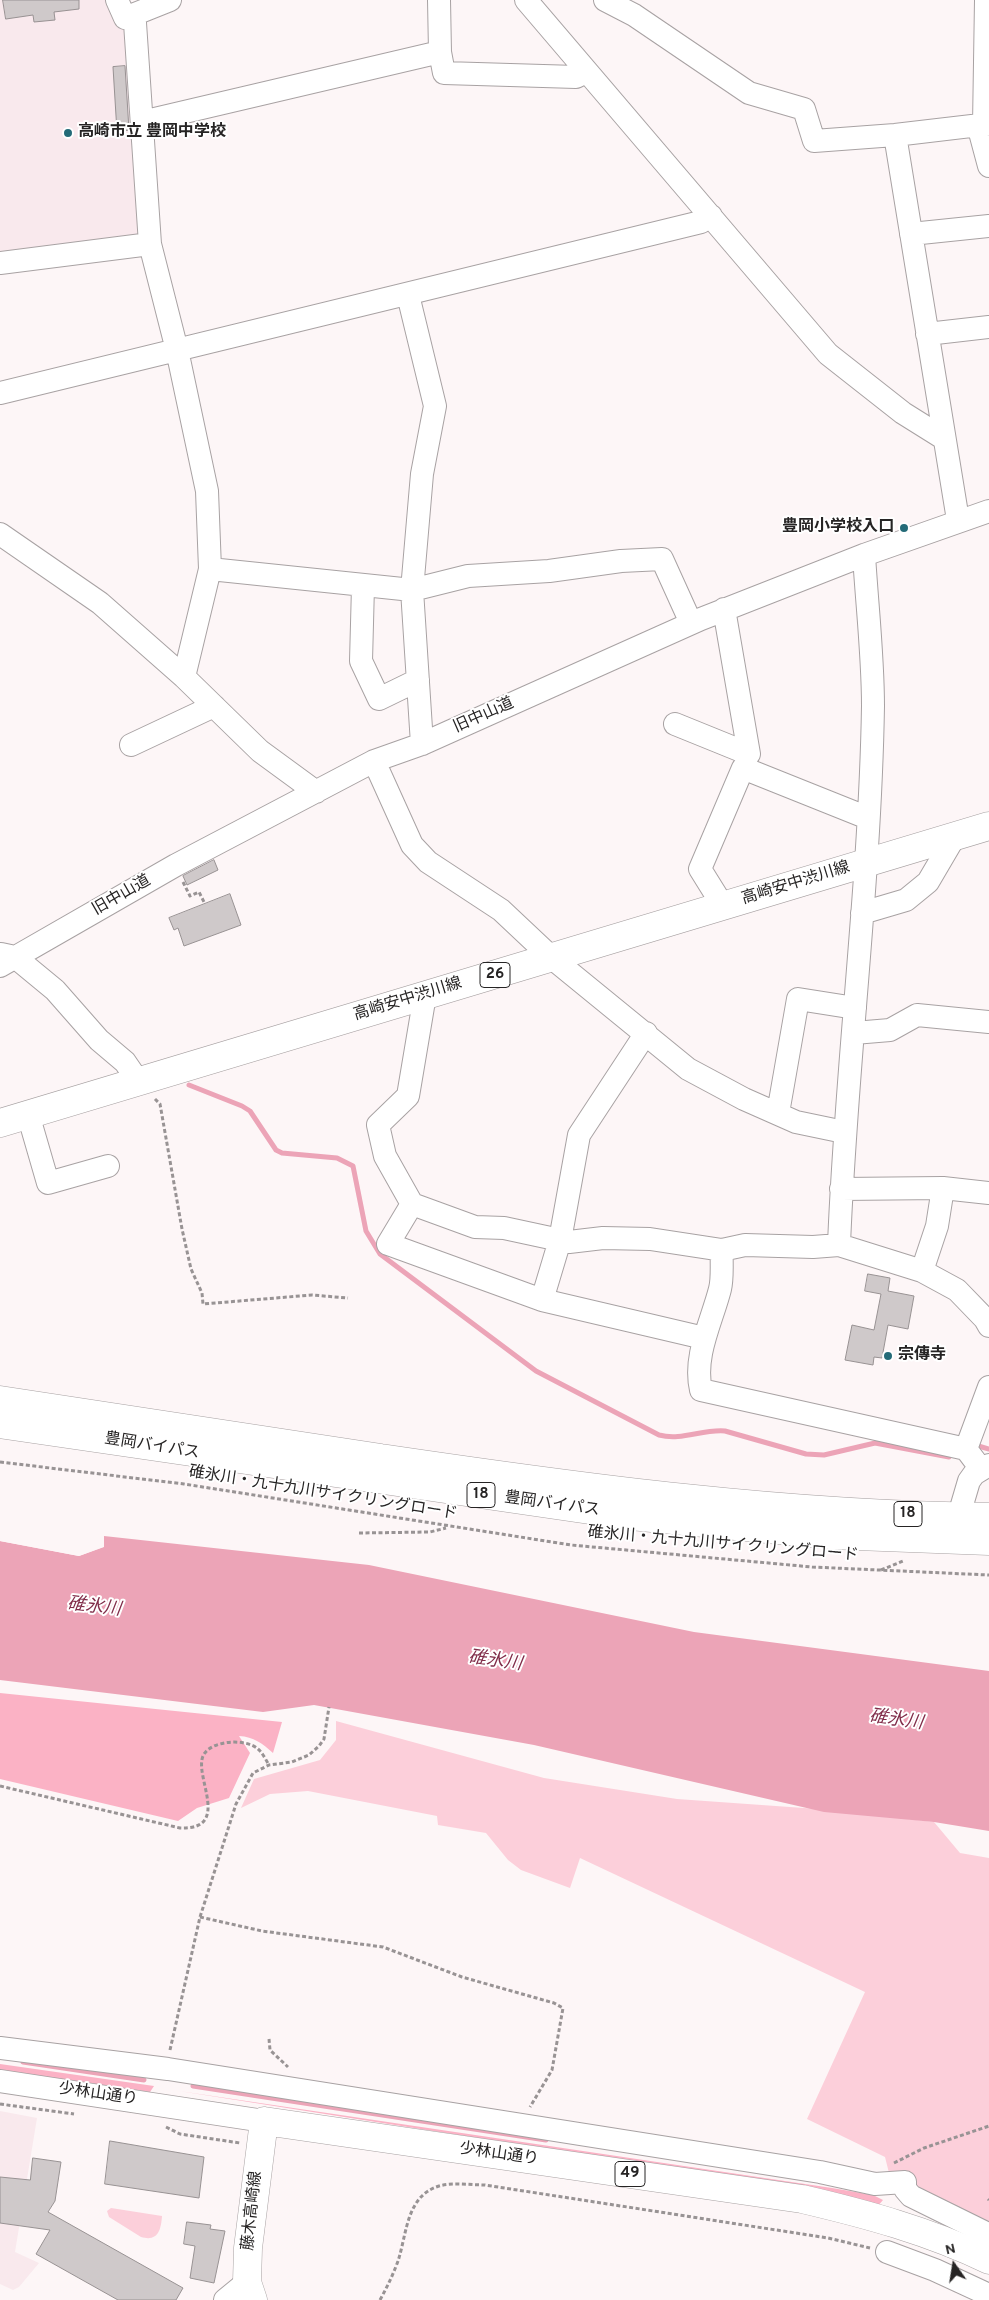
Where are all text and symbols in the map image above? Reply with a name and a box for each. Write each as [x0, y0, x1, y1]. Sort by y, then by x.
place label: 高崎市立 豊岡中学校 [78, 123, 226, 143]
marker: 高崎市立 豊岡中学校 [62, 127, 74, 139]
place label: 豊岡小学校入口 [782, 518, 894, 538]
marker: 豊岡小学校入口 [898, 522, 910, 534]
street label: 旧中山道 [451, 694, 517, 738]
street label: 高崎安中渋川線 [740, 858, 852, 910]
street label: 旧中山道 [89, 872, 155, 920]
road number: 26 [480, 962, 510, 988]
street label: 高崎安中渋川線 [352, 974, 464, 1026]
place label: 宗傳寺 [898, 1346, 946, 1366]
marker: 宗傳寺 [882, 1350, 894, 1362]
street label: 豊岡バイパス [103, 1430, 201, 1464]
street label: 碓氷川・九十九川サイクリングロード [187, 1463, 459, 1525]
road number: 18 [467, 1482, 495, 1508]
street label: 豊岡バイパス [503, 1489, 601, 1521]
road number: 18 [894, 1502, 922, 1526]
street label: 碓氷川・九十九川サイクリングロード [587, 1524, 859, 1566]
water label: 碓氷川 [66, 1594, 122, 1622]
water label: 碓氷川 [467, 1648, 523, 1676]
water label: 碓氷川 [868, 1707, 924, 1735]
street label: 少林山通り [57, 2080, 139, 2110]
street label: 少林山通り [458, 2140, 540, 2170]
road number: 49 [615, 2162, 645, 2186]
street label: 藤木高崎線 [239, 2170, 267, 2252]
north arrow [929, 2240, 979, 2290]
text: N [944, 2240, 957, 2259]

